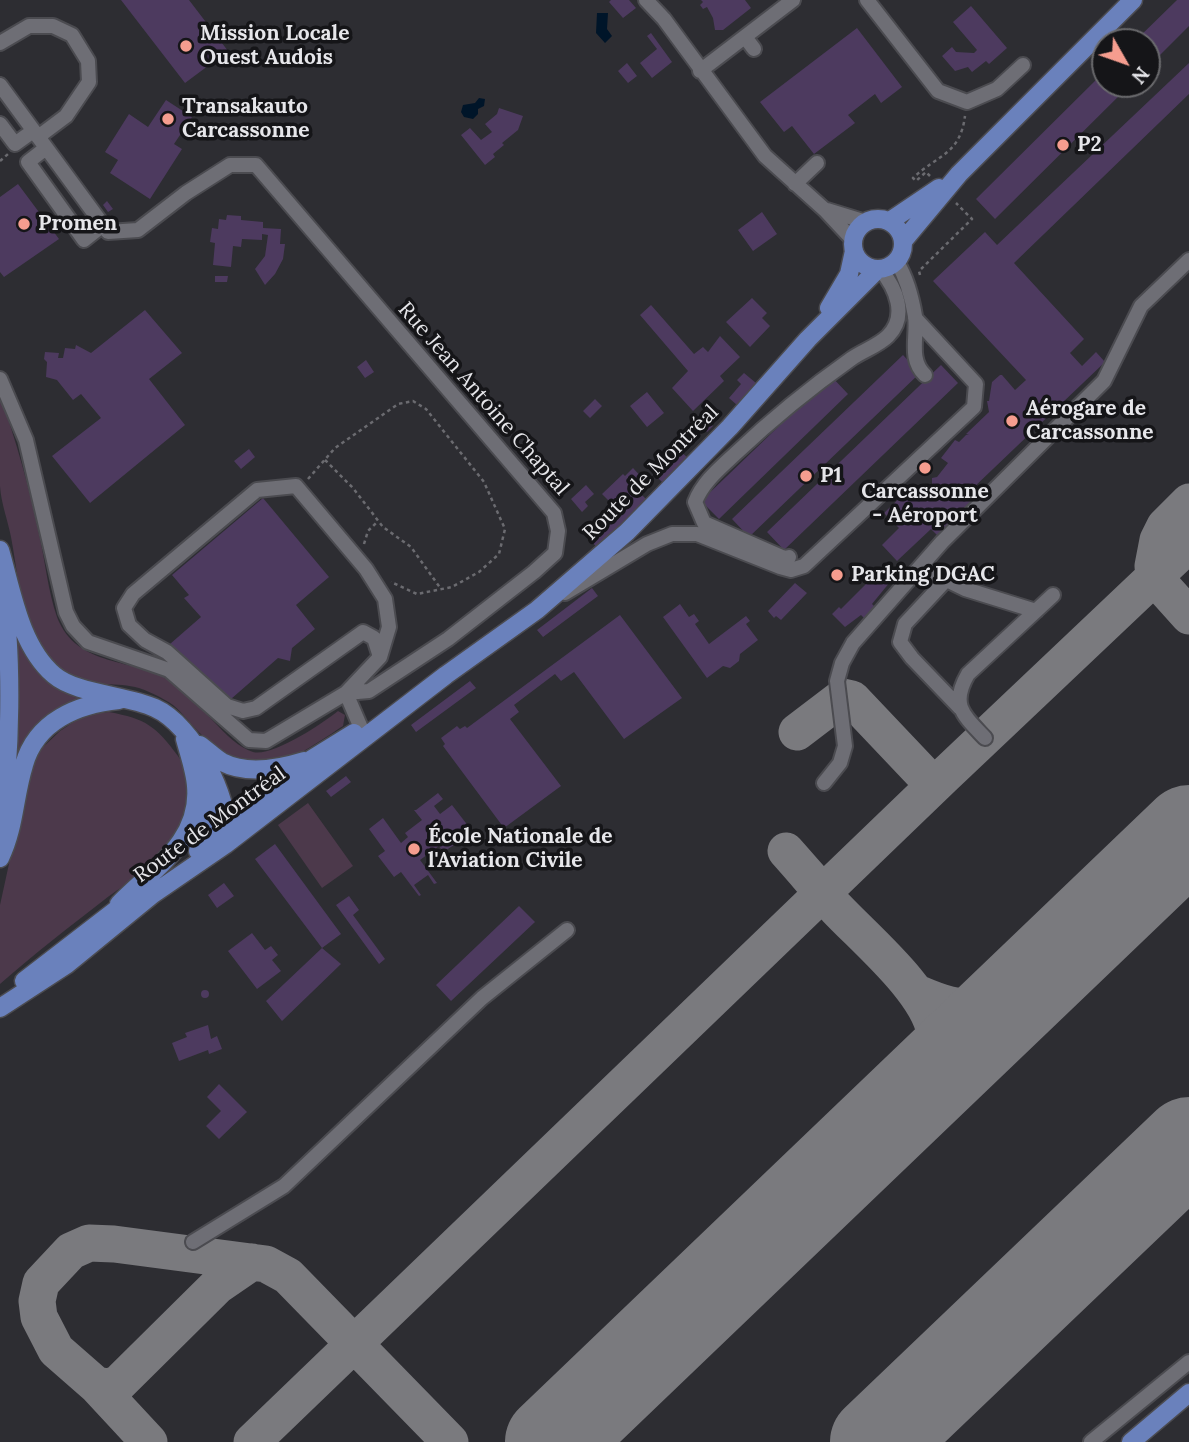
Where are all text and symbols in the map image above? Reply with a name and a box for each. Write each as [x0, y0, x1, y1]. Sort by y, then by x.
place label: Mission Locale Ouest Audois [200, 21, 349, 71]
north arrow [1091, 28, 1161, 98]
marker: Mission Locale Ouest Audois [178, 38, 194, 54]
text: N [1127, 62, 1154, 89]
place label: Transakauto Carcassonne [182, 94, 310, 144]
marker: Transakauto Carcassonne [160, 111, 176, 127]
place label: P2 [1077, 132, 1102, 158]
marker: P2 [1055, 137, 1071, 153]
place label: Promen [38, 211, 117, 237]
marker: Promen [16, 216, 32, 232]
street label: Rue Jean Antoine Chaptal [392, 297, 574, 501]
place label: Aérogare de Carcassonne [1026, 396, 1154, 446]
street label: Route de Montréal [578, 400, 724, 546]
marker: Aérogare de Carcassonne [1004, 413, 1020, 429]
marker: Carcassonne - Aéroport [917, 460, 933, 476]
place label: P1 [820, 463, 842, 489]
marker: P1 [798, 468, 814, 484]
place label: Carcassonne - Aéroport [861, 479, 989, 529]
place label: Parking DGAC [851, 562, 995, 588]
marker: Parking DGAC [829, 567, 845, 583]
street label: Route de Montréal [129, 762, 291, 888]
place label: École Nationale de l'Aviation Civile [428, 824, 613, 874]
marker: École Nationale de l'Aviation Civile [406, 841, 422, 857]

